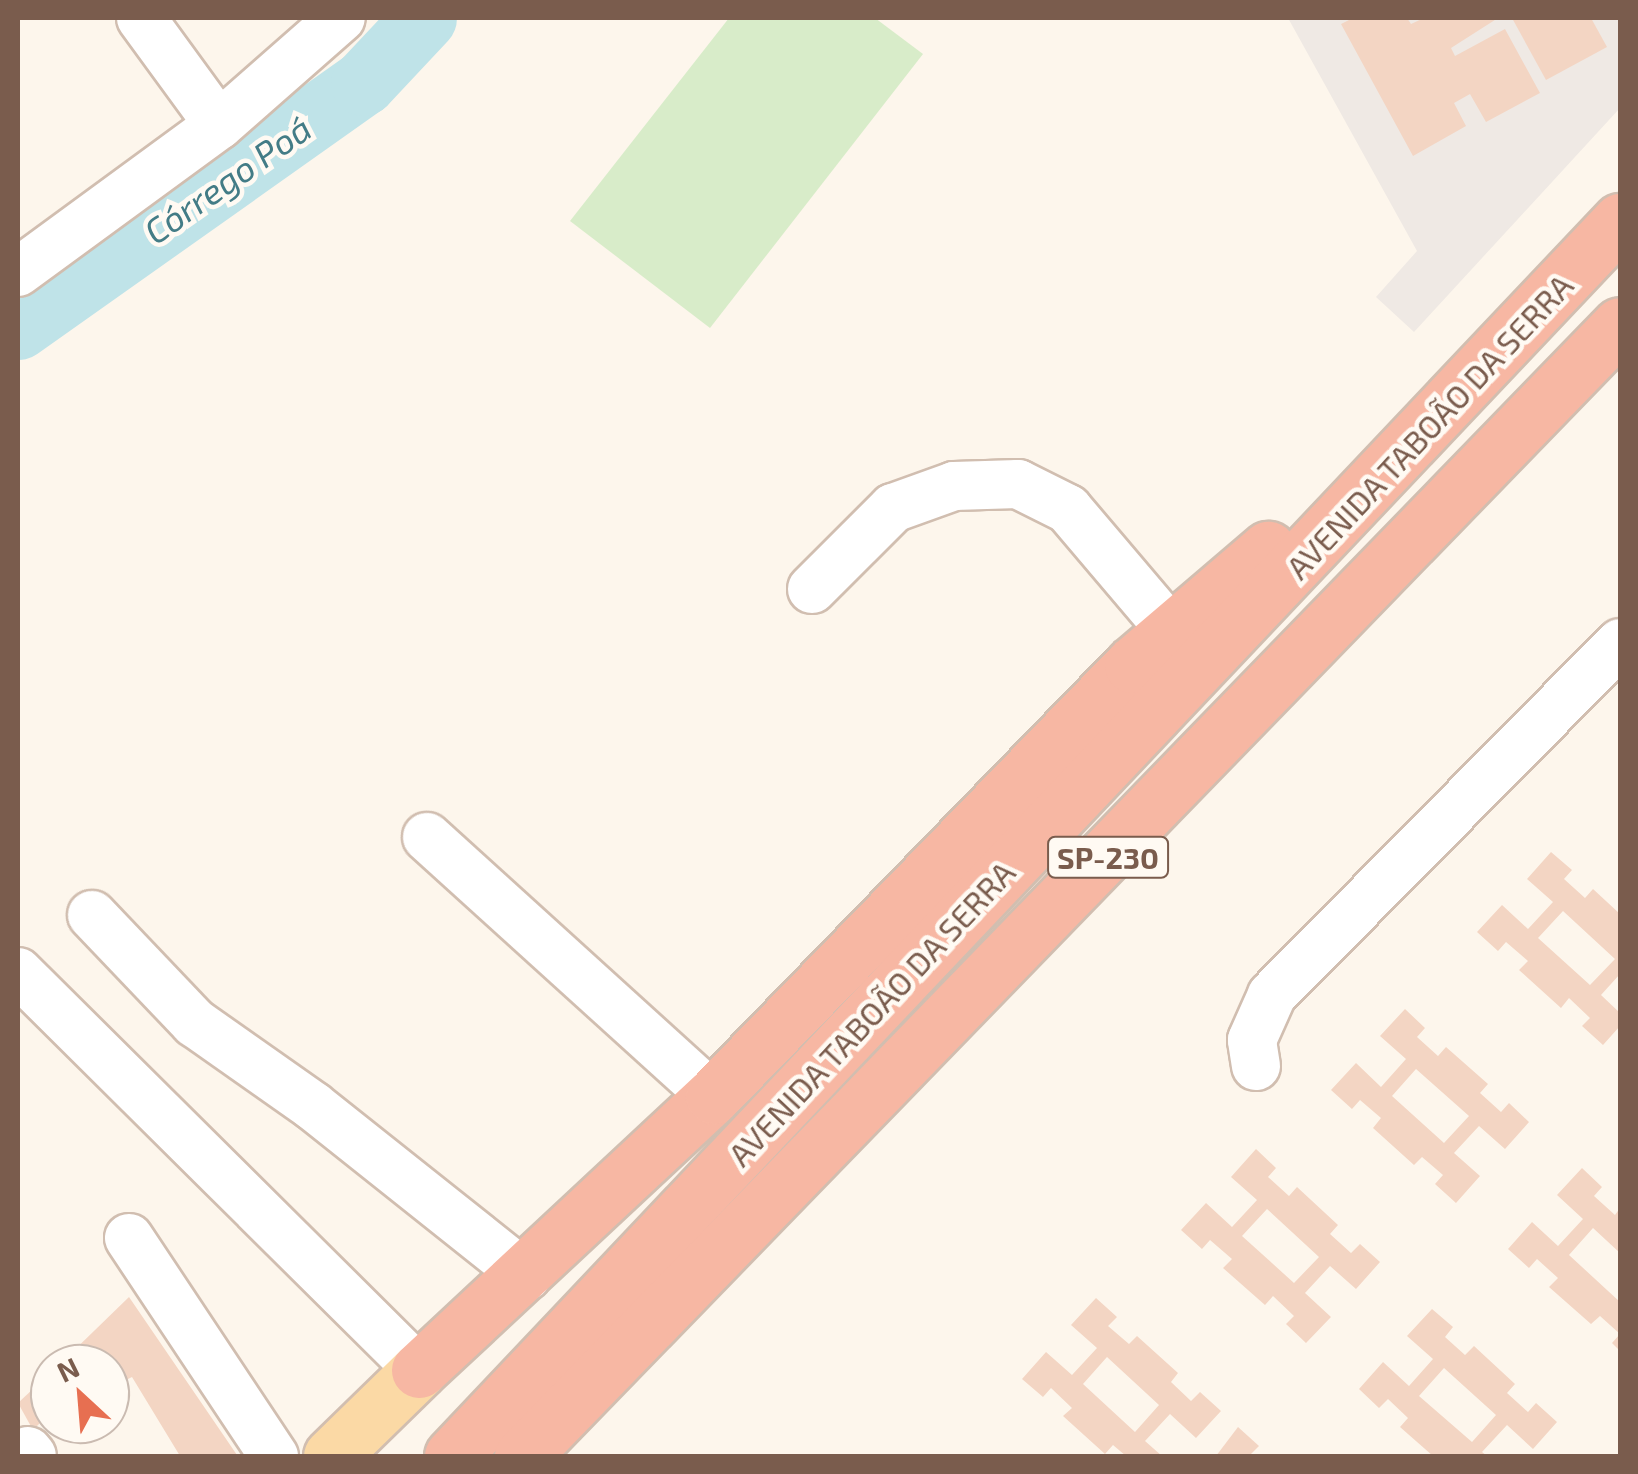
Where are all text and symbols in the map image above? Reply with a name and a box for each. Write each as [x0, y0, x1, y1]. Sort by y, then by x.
water label: Córrego Poá [136, 106, 318, 252]
street label: AVENIDA TABOÃO DA SERRA [1277, 265, 1581, 587]
road number: SP-230 [1046, 832, 1170, 882]
street label: AVENIDA TABOÃO DA SERRA [719, 852, 1023, 1174]
north arrow [30, 1344, 130, 1444]
text: N [51, 1349, 84, 1389]

